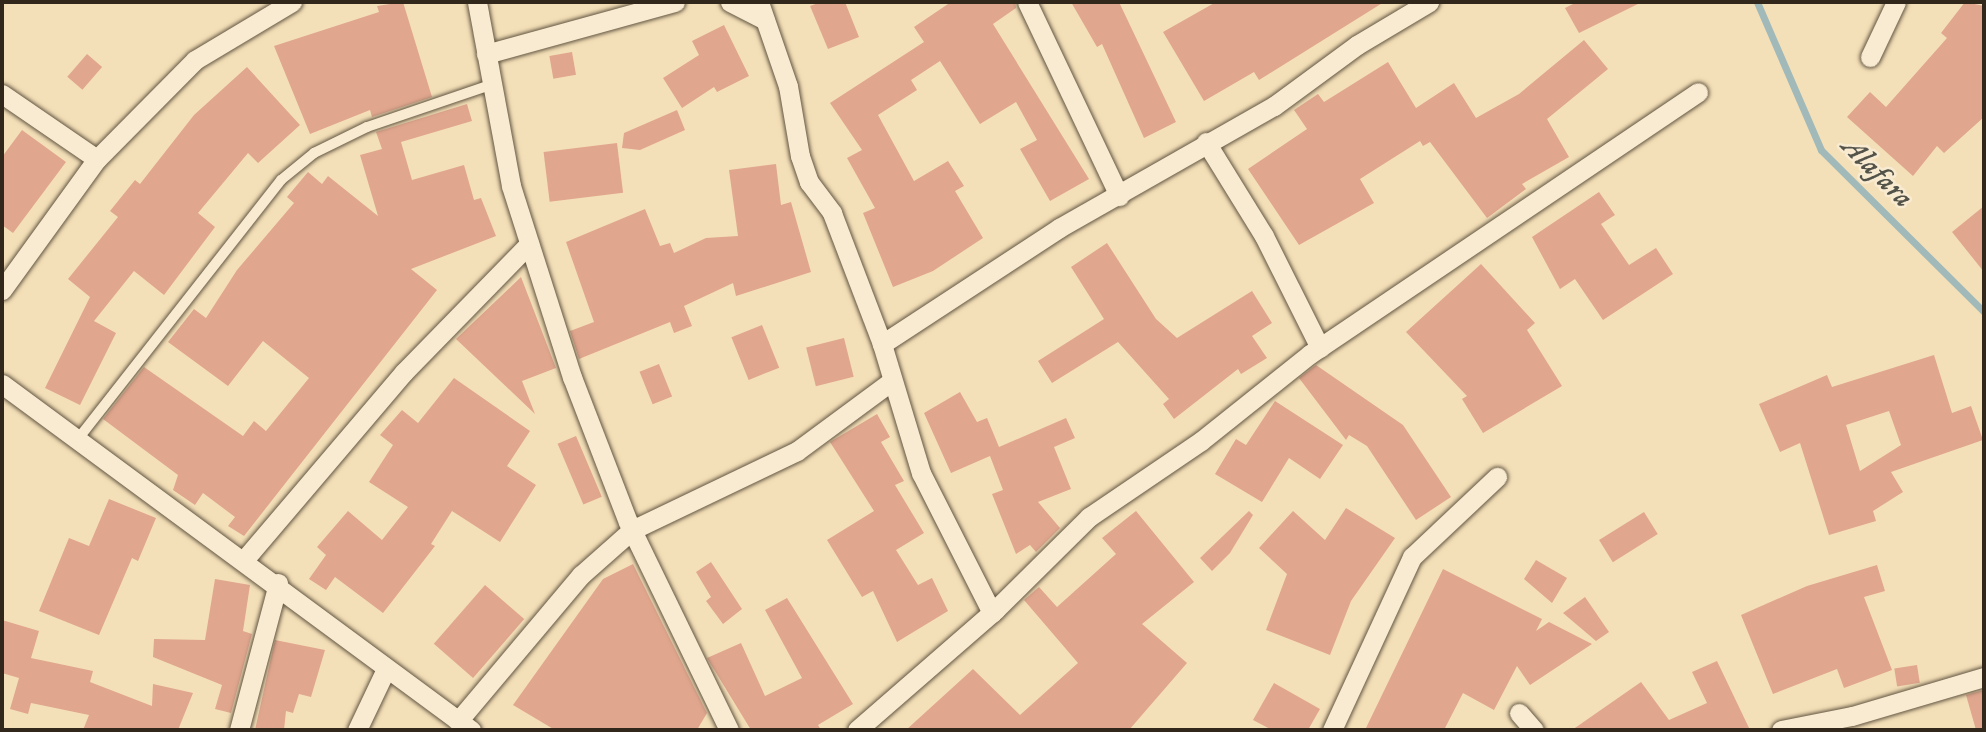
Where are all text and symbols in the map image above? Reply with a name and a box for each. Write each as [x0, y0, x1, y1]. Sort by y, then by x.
water label: Alafara [1834, 130, 1920, 216]

